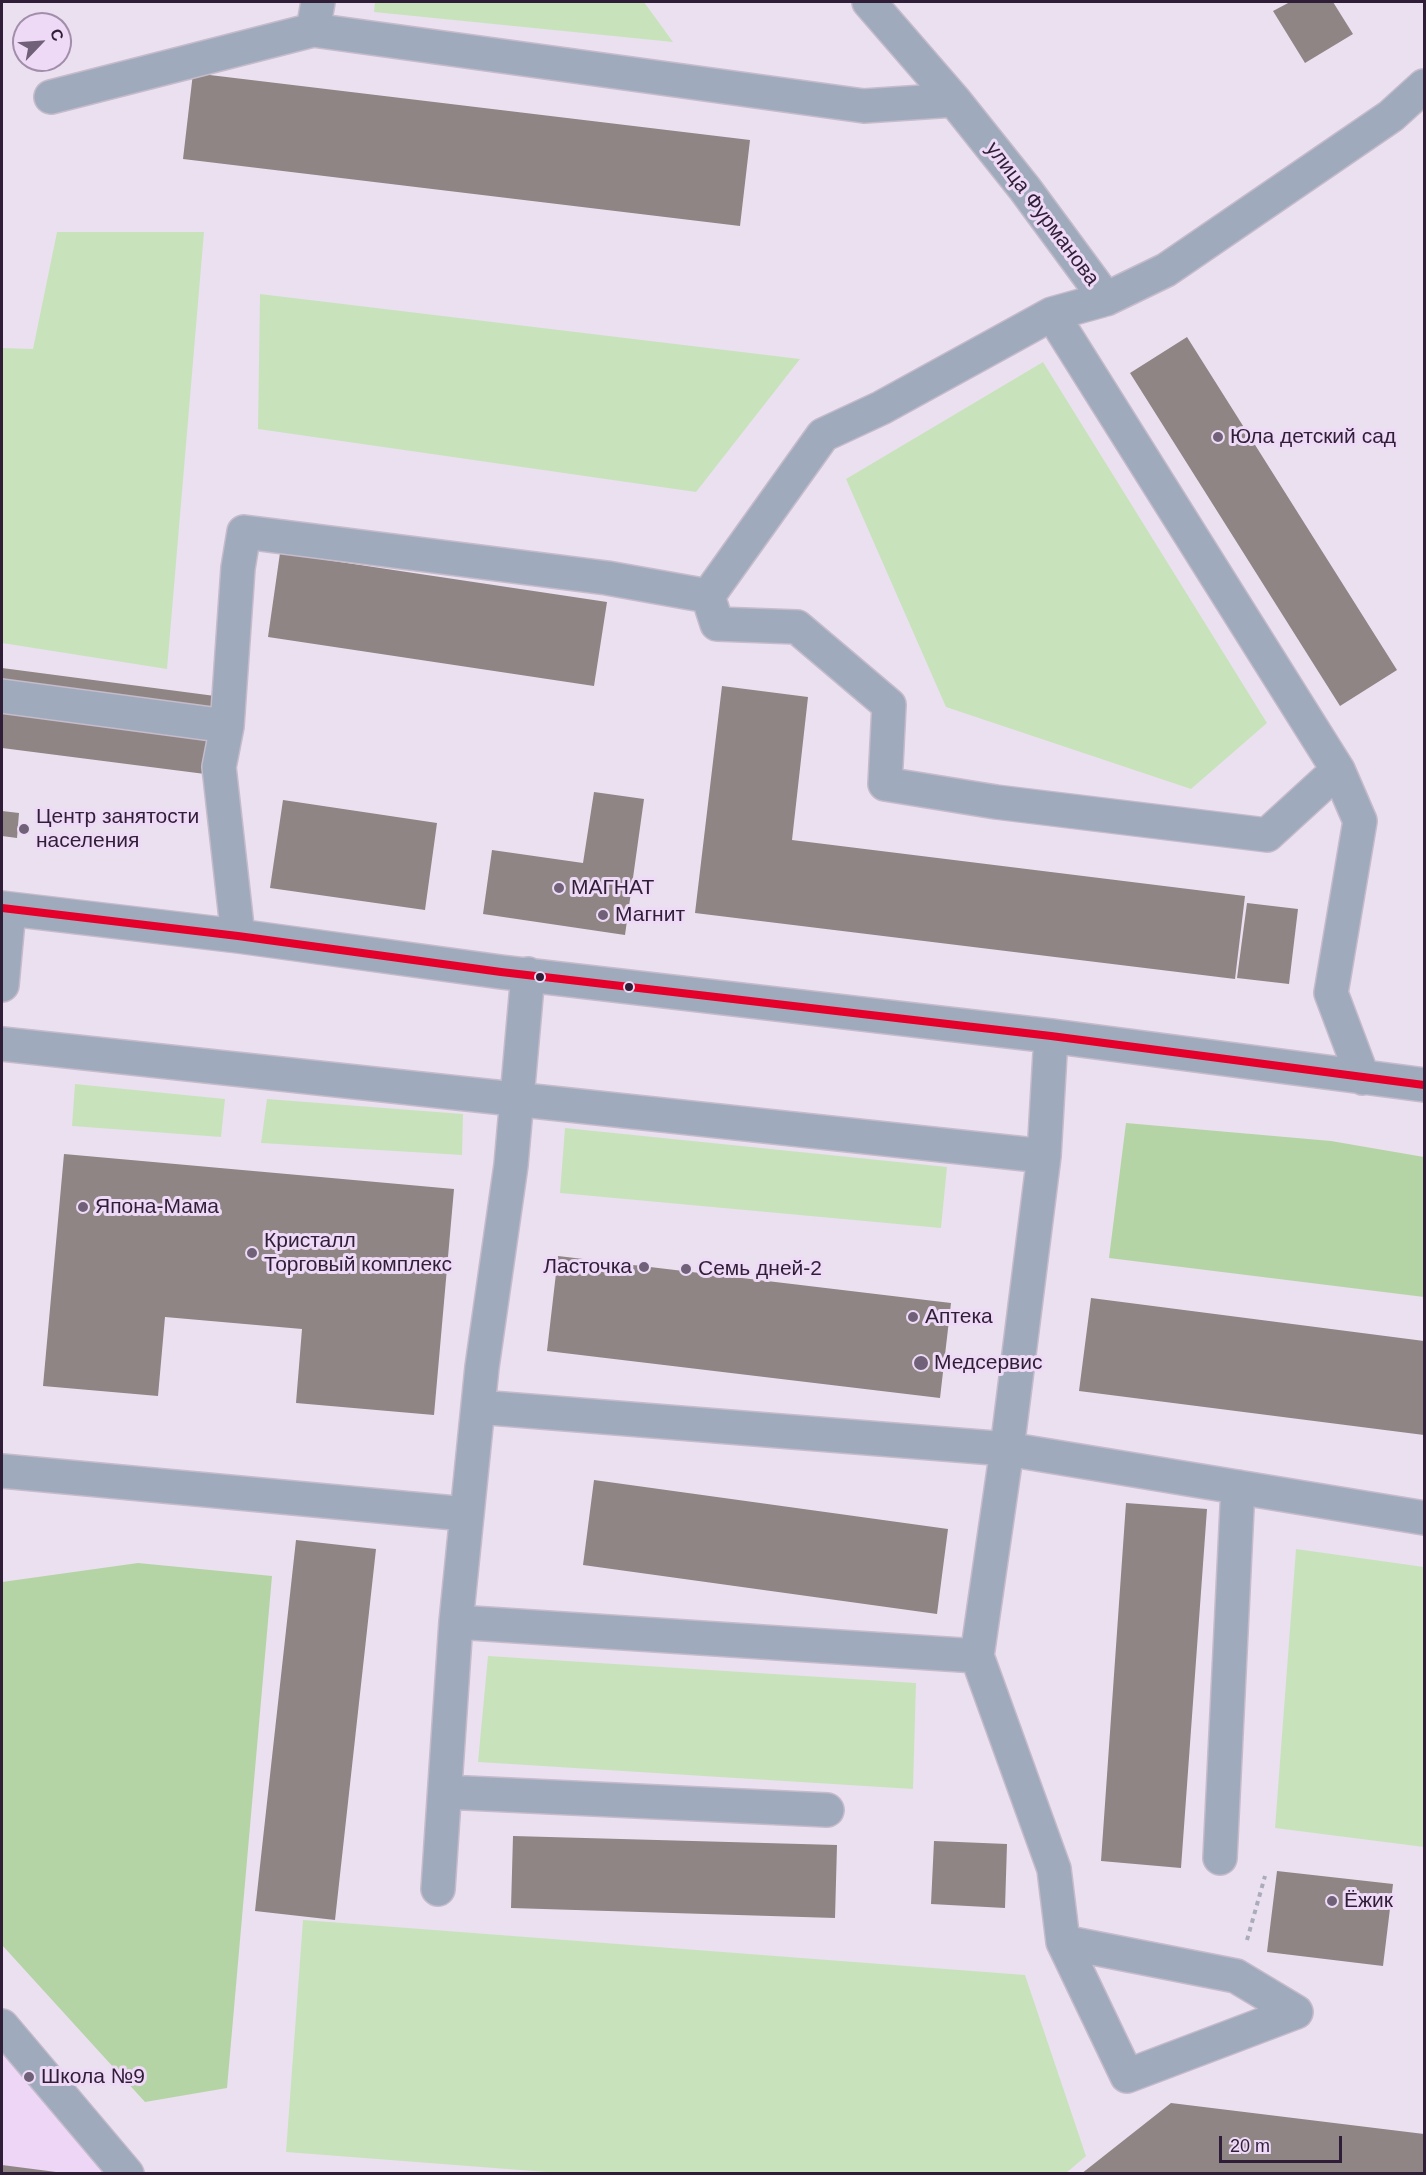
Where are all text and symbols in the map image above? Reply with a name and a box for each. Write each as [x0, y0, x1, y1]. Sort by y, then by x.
north arrow [12, 12, 72, 72]
text: С [47, 26, 67, 44]
street label: улица Фурманова [980, 137, 1104, 291]
place label: Юла детский сад [1230, 424, 1396, 450]
marker: Юла детский сад [1211, 430, 1225, 444]
place label: Центр занятости населения [36, 804, 199, 854]
marker: Центр занятости населения [17, 822, 31, 836]
place label: МАГНАТ [571, 875, 654, 901]
marker: МАГНАТ [552, 881, 566, 895]
place label: Магнит [615, 902, 685, 928]
marker: Магнит [596, 908, 610, 922]
unlabelled marker [534, 971, 546, 983]
unlabelled marker [623, 981, 635, 993]
place label: Япона-Мама [95, 1194, 219, 1220]
marker: Япона-Мама [76, 1200, 90, 1214]
place label: Кристалл Торговый комплекс [264, 1228, 452, 1278]
marker: Кристалл Торговый комплекс [245, 1246, 259, 1260]
place label: Ласточка [543, 1254, 632, 1280]
place label: Семь дней-2 [698, 1256, 822, 1282]
marker: Ласточка [637, 1260, 651, 1274]
marker: Семь дней-2 [679, 1262, 693, 1276]
place label: Аптека [925, 1304, 993, 1330]
marker: Аптека [906, 1310, 920, 1324]
place label: Медсервис [934, 1350, 1042, 1376]
marker: Медсервис [912, 1354, 930, 1372]
place label: Ёжик [1344, 1888, 1393, 1914]
marker: Ёжик [1325, 1894, 1339, 1908]
place label: Школа №9 [41, 2064, 145, 2090]
marker: Школа №9 [22, 2070, 36, 2084]
scale bar [1222, 2124, 1345, 2162]
text: 20 m [1230, 2136, 1270, 2156]

